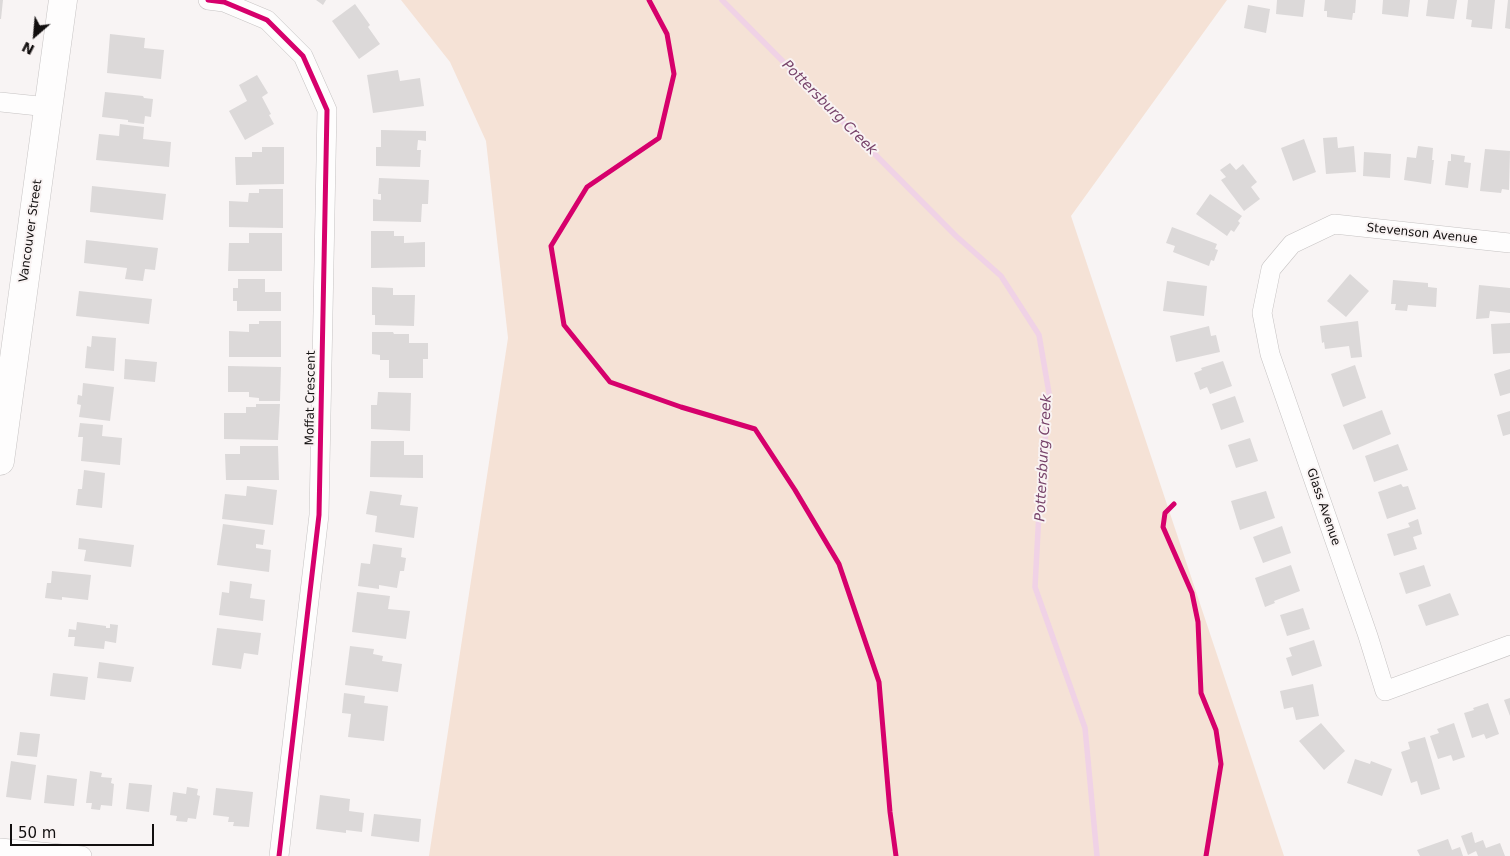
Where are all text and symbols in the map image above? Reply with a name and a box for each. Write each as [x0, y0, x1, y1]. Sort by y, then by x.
north arrow [10, 10, 60, 60]
text: N [19, 39, 37, 58]
water label: Pottersburg Creek [778, 57, 880, 159]
street label: Vancouver Street [17, 179, 45, 283]
street label: Stevenson Avenue [1366, 221, 1478, 247]
street label: Moffat Crescent [303, 350, 319, 446]
water label: Pottersburg Creek [1032, 394, 1056, 522]
street label: Glass Avenue [1303, 466, 1343, 548]
scale bar [12, 814, 156, 846]
text: 50 m [18, 824, 56, 842]

